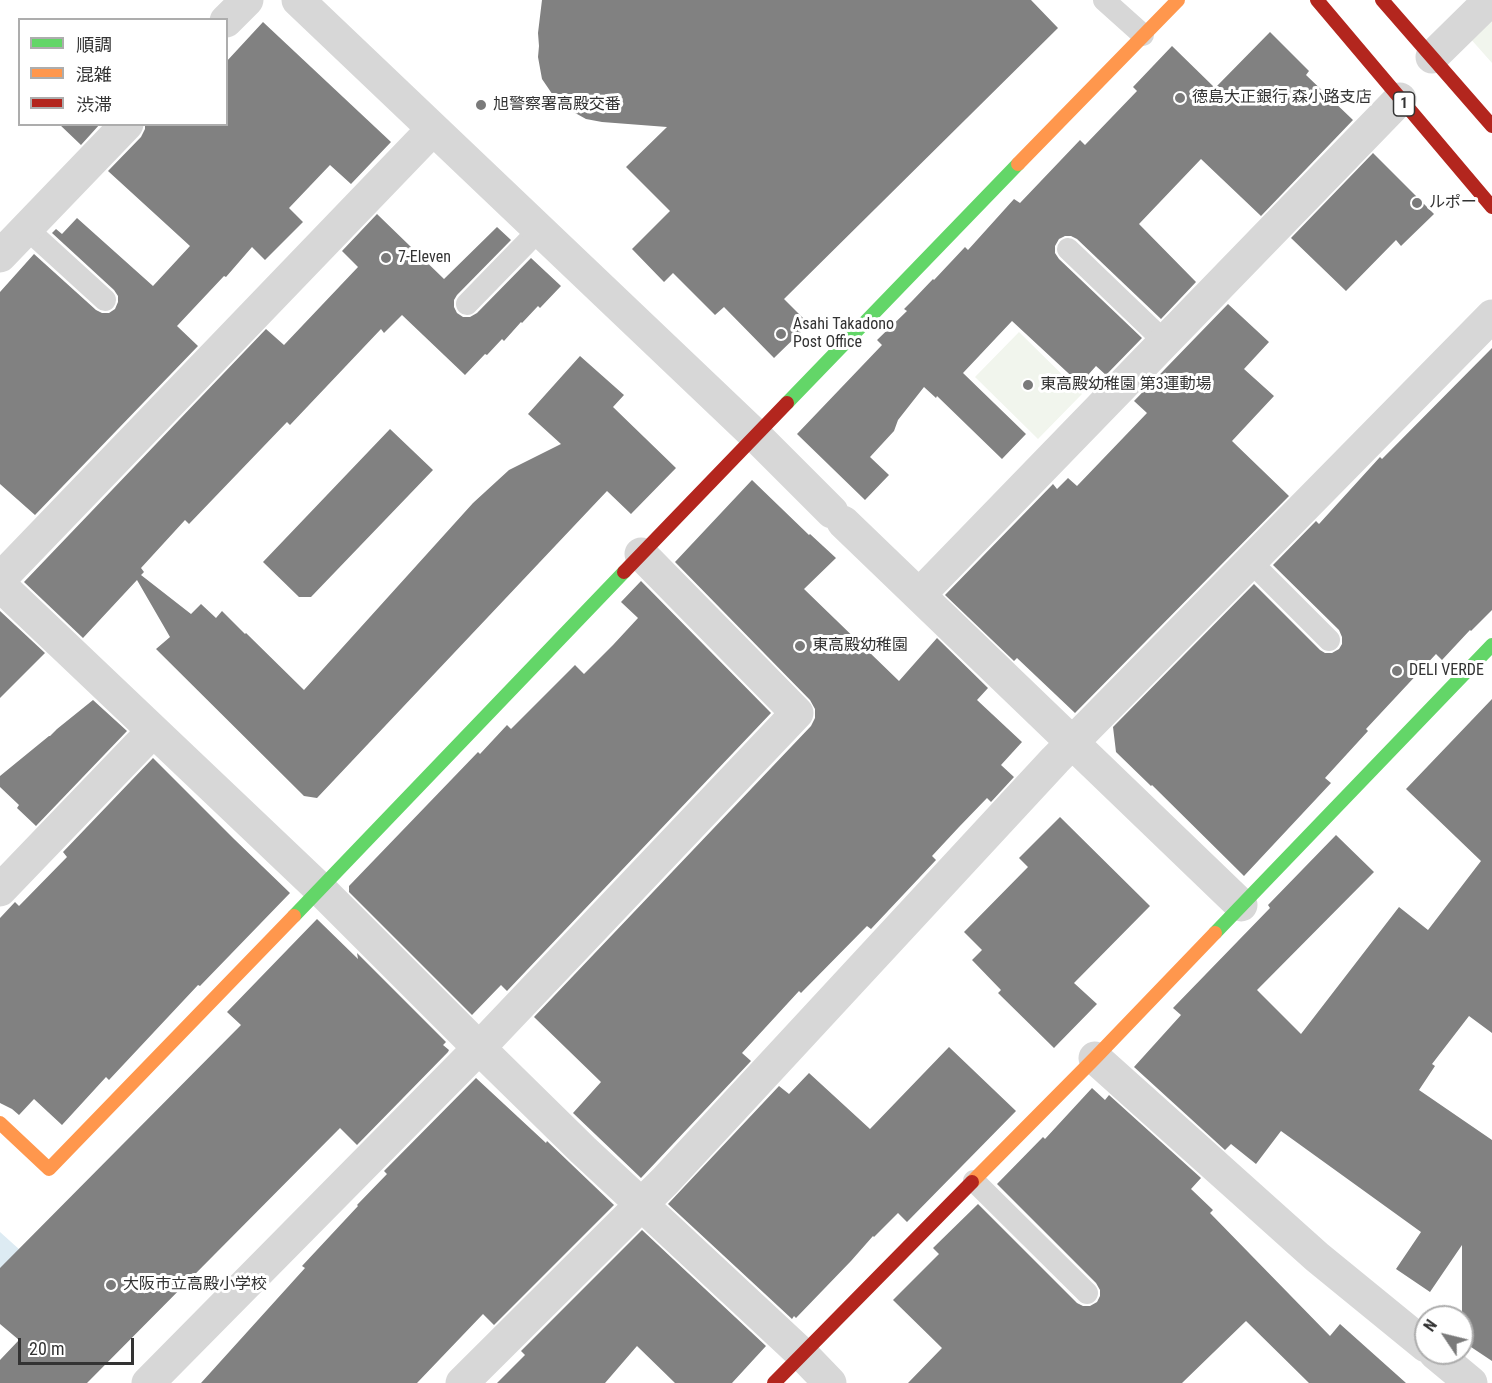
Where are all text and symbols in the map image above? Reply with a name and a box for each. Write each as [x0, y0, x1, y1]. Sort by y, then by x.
legend [18, 18, 228, 126]
text: 順調 [76, 34, 112, 55]
text: 混雑 [76, 64, 112, 85]
place label: 徳島大正銀行 森小路支店 [1192, 88, 1372, 108]
marker: 徳島大正銀行 森小路支店 [1173, 91, 1187, 105]
road number: 1 [1394, 92, 1414, 116]
text: 渋滞 [76, 94, 112, 115]
place label: 旭警察署高殿交番 [493, 95, 621, 115]
marker: 旭警察署高殿交番 [474, 98, 488, 112]
place label: ルポー [1429, 193, 1477, 213]
marker: ルポー [1410, 196, 1424, 210]
place label: 7-Eleven [398, 248, 451, 268]
marker: 7-Eleven [379, 251, 393, 265]
place label: Asahi Takadono Post Office [793, 315, 894, 353]
marker: Asahi Takadono Post Office [774, 327, 788, 341]
place label: 東高殿幼稚園 第3運動場 [1040, 375, 1212, 395]
marker: 東高殿幼稚園 第3運動場 [1021, 378, 1035, 392]
place label: 東高殿幼稚園 [812, 636, 908, 656]
marker: 東高殿幼稚園 [793, 639, 807, 653]
place label: DELI VERDE [1409, 661, 1484, 681]
marker: DELI VERDE [1390, 664, 1404, 678]
place label: 大阪市立高殿小学校 [123, 1275, 267, 1295]
marker: 大阪市立高殿小学校 [104, 1278, 118, 1292]
north arrow [1414, 1305, 1474, 1365]
text: N [1420, 1316, 1441, 1335]
scale bar [21, 1326, 136, 1364]
text: 20 m [29, 1338, 64, 1359]

